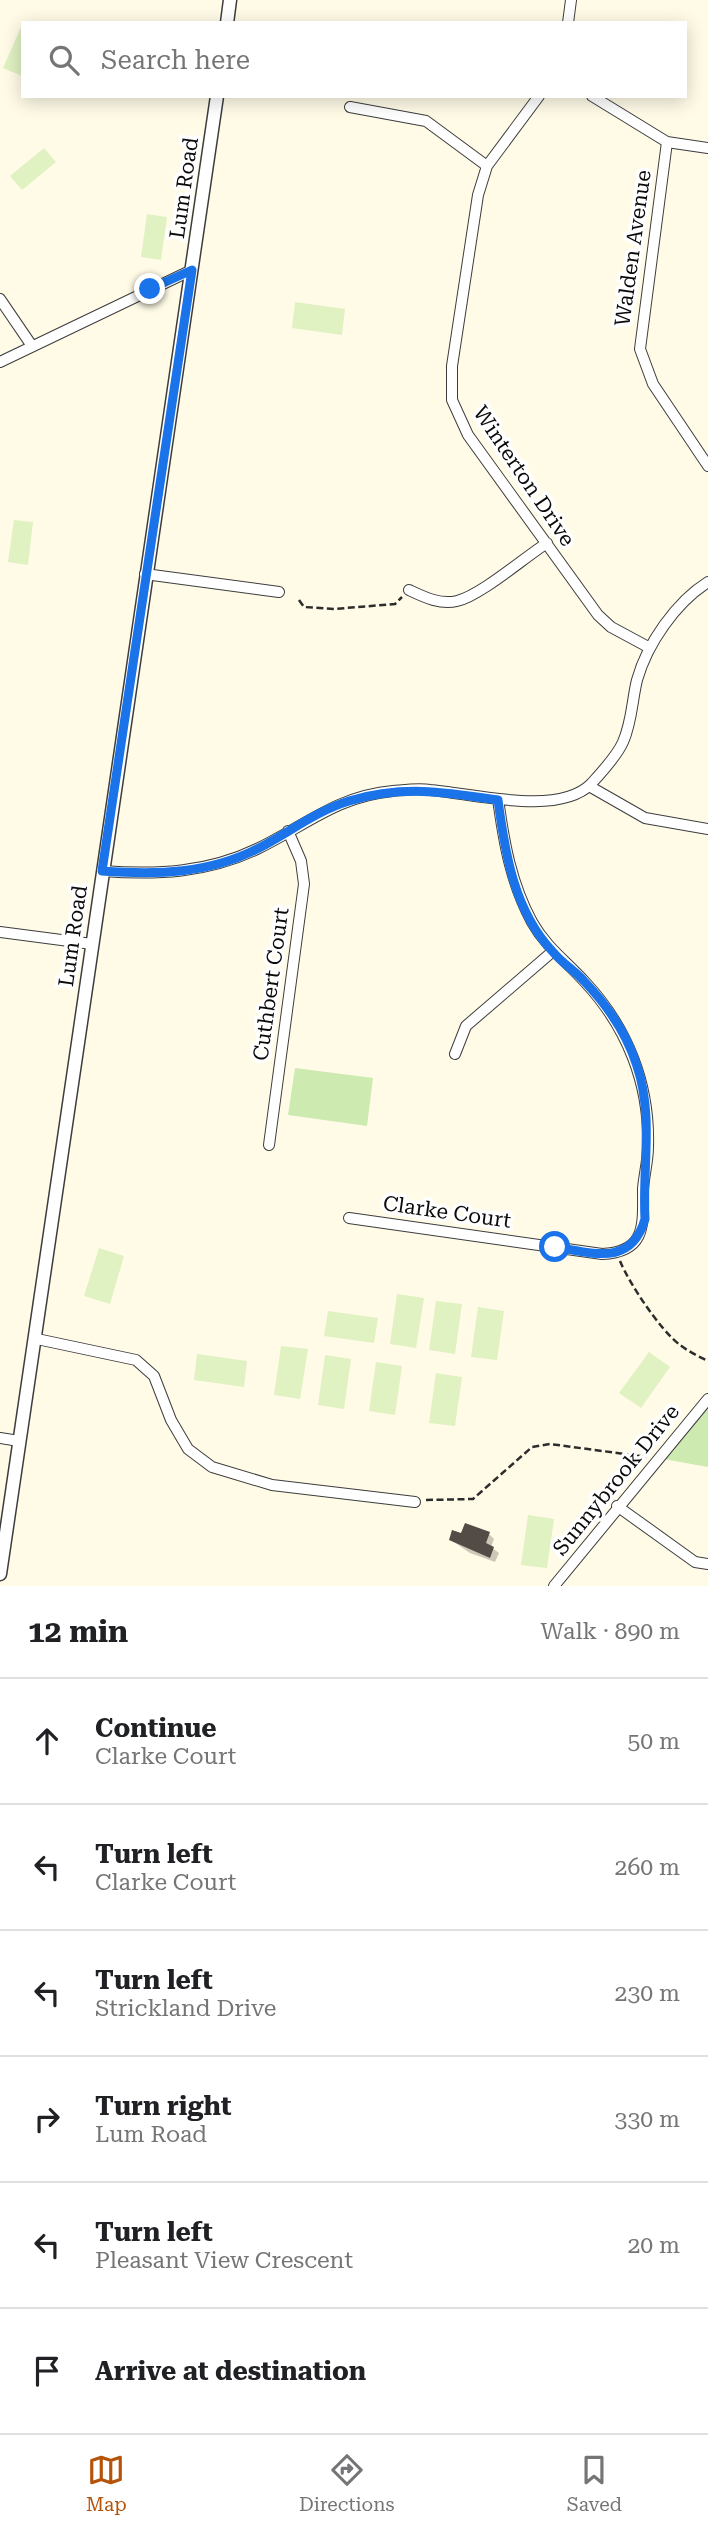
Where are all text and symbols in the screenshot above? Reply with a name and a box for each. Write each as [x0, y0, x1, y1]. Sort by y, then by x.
search box [21, 21, 687, 98]
icon: search [45, 41, 83, 79]
text: Search here [101, 45, 250, 75]
street label: Lum Road [165, 135, 203, 240]
street label: Walden Avenue [610, 168, 656, 328]
route end [134, 273, 165, 304]
street label: Winterton Drive [468, 401, 580, 551]
street label: Lum Road [54, 883, 92, 988]
street label: Cuthbert Court [248, 906, 294, 1062]
street label: Clarke Court [381, 1191, 513, 1233]
route start [539, 1231, 570, 1262]
street label: Sunnybrook Drive [548, 1400, 684, 1560]
text: 12 min [28, 1614, 128, 1649]
text: Walk · 890 m [541, 1618, 680, 1645]
text: Continue [95, 1713, 217, 1743]
icon: ahead [28, 1722, 66, 1760]
text: 50 m [627, 1728, 680, 1755]
text: Clarke Court [95, 1743, 236, 1770]
text: Turn left [95, 1839, 213, 1869]
icon: left [28, 1848, 66, 1886]
text: 260 m [615, 1854, 680, 1881]
text: Clarke Court [95, 1869, 236, 1896]
text: Turn left [95, 1965, 213, 1995]
icon: left [28, 1974, 66, 2012]
text: 230 m [615, 1980, 680, 2007]
text: Strickland Drive [95, 1995, 276, 2022]
text: Turn right [95, 2091, 231, 2121]
icon: right [28, 2100, 66, 2138]
text: 330 m [615, 2106, 680, 2133]
text: Lum Road [95, 2121, 207, 2148]
text: Turn left [95, 2217, 213, 2247]
icon: left [28, 2226, 66, 2264]
text: 20 m [627, 2232, 680, 2259]
text: Pleasant View Crescent [95, 2247, 353, 2274]
icon: arrive [28, 2352, 66, 2390]
text: Arrive at destination [95, 2356, 366, 2386]
tab: Map [86, 2451, 127, 2516]
tab: Directions [299, 2451, 395, 2516]
tab: Saved [567, 2451, 622, 2516]

